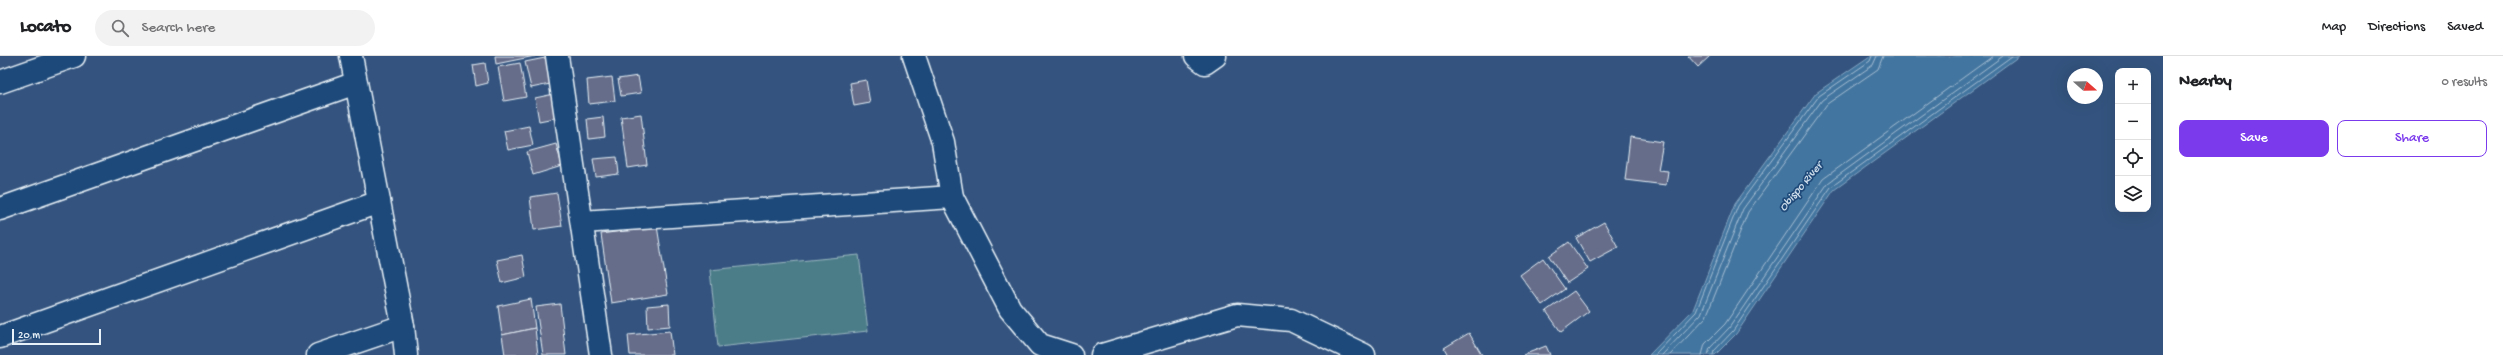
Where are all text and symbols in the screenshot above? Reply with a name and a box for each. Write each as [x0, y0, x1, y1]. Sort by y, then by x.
search box [95, 10, 375, 46]
text: Locato [20, 16, 71, 39]
icon: search [109, 17, 131, 39]
text: Search here [141, 19, 215, 37]
text: Map [2322, 19, 2346, 36]
text: Directions [2368, 19, 2425, 36]
text: Saved [2447, 19, 2483, 36]
north arrow [2067, 68, 2103, 104]
map controls [2115, 68, 2151, 212]
button: + [2115, 68, 2151, 104]
text: Nearby [2179, 72, 2232, 92]
text: 0 results [2441, 75, 2487, 90]
button: − [2115, 104, 2151, 140]
button: Save [2179, 120, 2329, 157]
button: Share [2337, 120, 2487, 157]
button: locate [2115, 140, 2151, 176]
water label: Obispo River [1777, 158, 1828, 215]
button: layers [2115, 176, 2151, 212]
scale bar [12, 327, 101, 346]
text: 20 m [18, 330, 40, 342]

